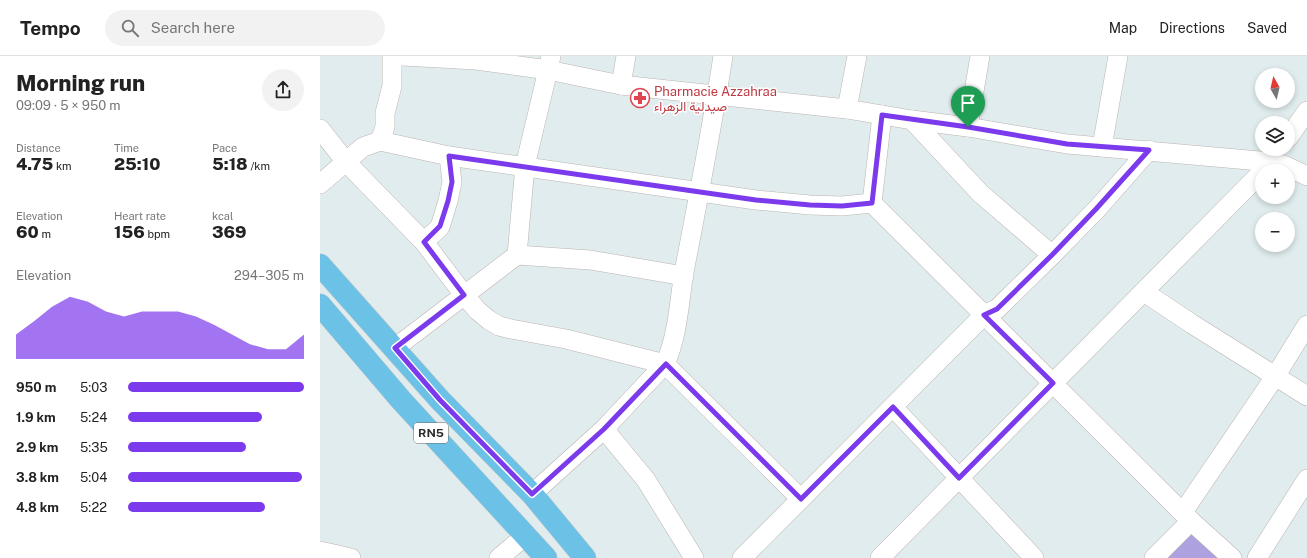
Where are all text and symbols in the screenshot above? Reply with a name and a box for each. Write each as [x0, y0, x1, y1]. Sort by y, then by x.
search box [105, 10, 385, 46]
text: Tempo [20, 17, 81, 39]
icon: search [119, 17, 141, 39]
text: Search here [151, 19, 235, 36]
text: Map [1109, 20, 1137, 36]
text: Directions [1159, 20, 1225, 36]
text: Saved [1247, 20, 1287, 36]
north arrow [1255, 68, 1295, 108]
map controls [1255, 68, 1295, 252]
button: share [262, 69, 304, 111]
text: Morning run [16, 70, 145, 96]
place label: Pharmacie Azzahraa صيدلية الزهراء [654, 84, 777, 115]
pin [951, 86, 985, 127]
pharmacy icon: Pharmacie Azzahraa صيدلية الزهراء [629, 87, 651, 109]
icon: arrive [957, 92, 979, 114]
text: 09:09 · 5 × 950 m [16, 98, 121, 113]
button: layers [1255, 116, 1295, 156]
text: Distance [16, 142, 61, 154]
text: Time [114, 142, 139, 154]
text: Pace [212, 142, 237, 154]
text: 4.75 [16, 154, 53, 174]
text: 25:10 [114, 154, 160, 174]
text: 5:18 [212, 154, 248, 174]
text: km [53, 160, 72, 172]
text: /km [248, 160, 270, 172]
button: + [1255, 164, 1295, 204]
text: Elevation [16, 210, 63, 222]
text: Heart rate [114, 210, 166, 222]
text: kcal [212, 210, 233, 222]
button: − [1255, 212, 1295, 252]
text: 60 [16, 222, 39, 242]
text: 156 [114, 222, 145, 242]
text: 369 [212, 222, 247, 242]
text: m [39, 228, 51, 240]
text: bpm [145, 228, 170, 240]
text: Elevation [16, 268, 71, 283]
text: 294–305 m [234, 268, 304, 283]
text: 950 m [16, 380, 56, 395]
text: 5:03 [80, 380, 107, 395]
text: 1.9 km [16, 410, 56, 425]
text: 5:24 [80, 410, 107, 425]
road number: RN5 [414, 423, 448, 443]
text: 2.9 km [16, 440, 58, 455]
text: 5:35 [80, 440, 108, 455]
text: 3.8 km [16, 470, 59, 485]
text: 5:04 [80, 470, 107, 485]
text: 4.8 km [16, 500, 59, 515]
text: 5:22 [80, 500, 107, 515]

